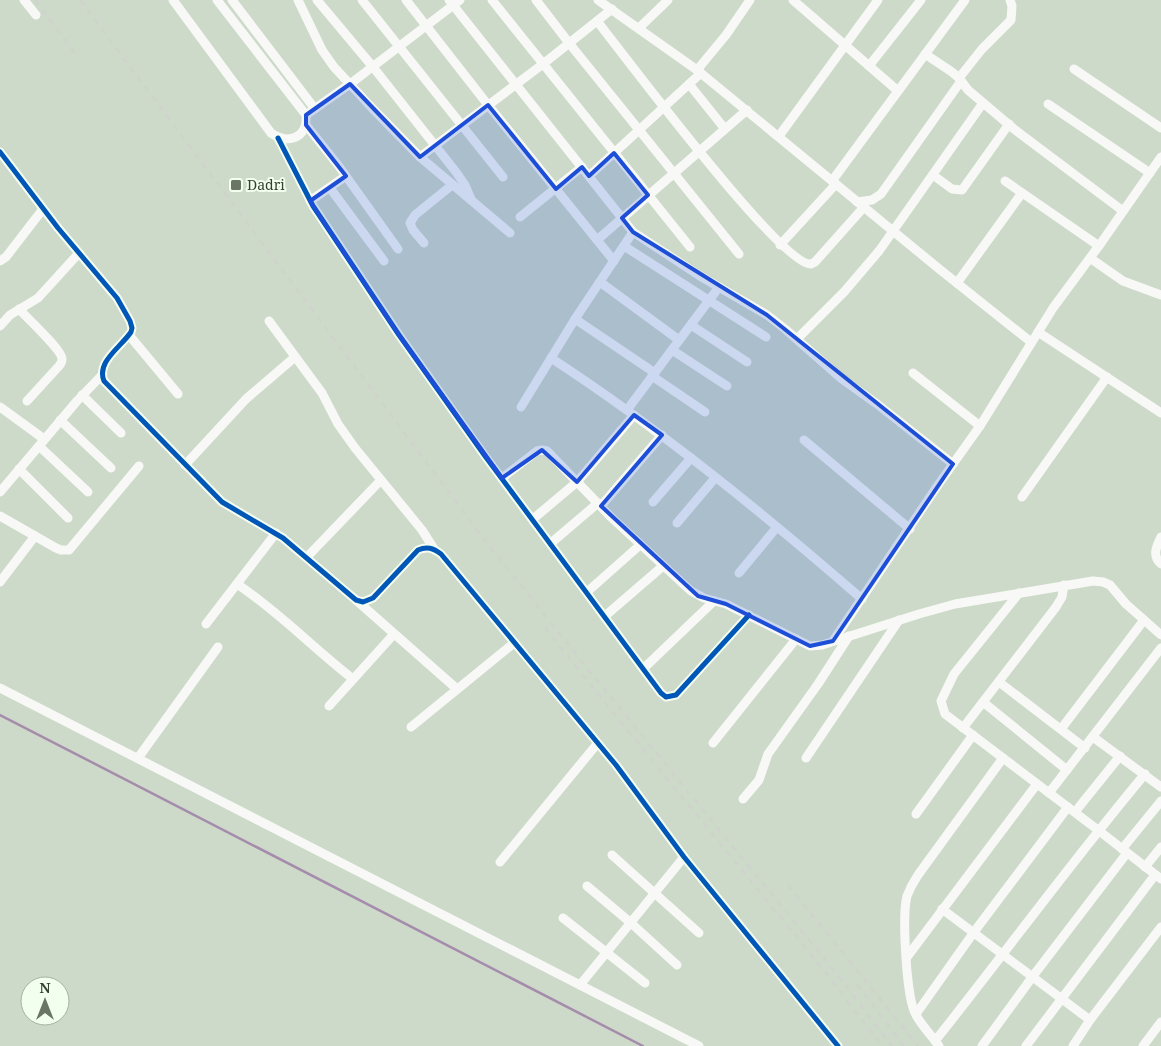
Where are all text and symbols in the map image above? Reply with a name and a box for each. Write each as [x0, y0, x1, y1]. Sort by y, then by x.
place label: Dadri [247, 175, 285, 194]
marker: Dadri [229, 178, 243, 192]
north arrow [20, 976, 70, 1026]
text: N [39, 978, 51, 997]

